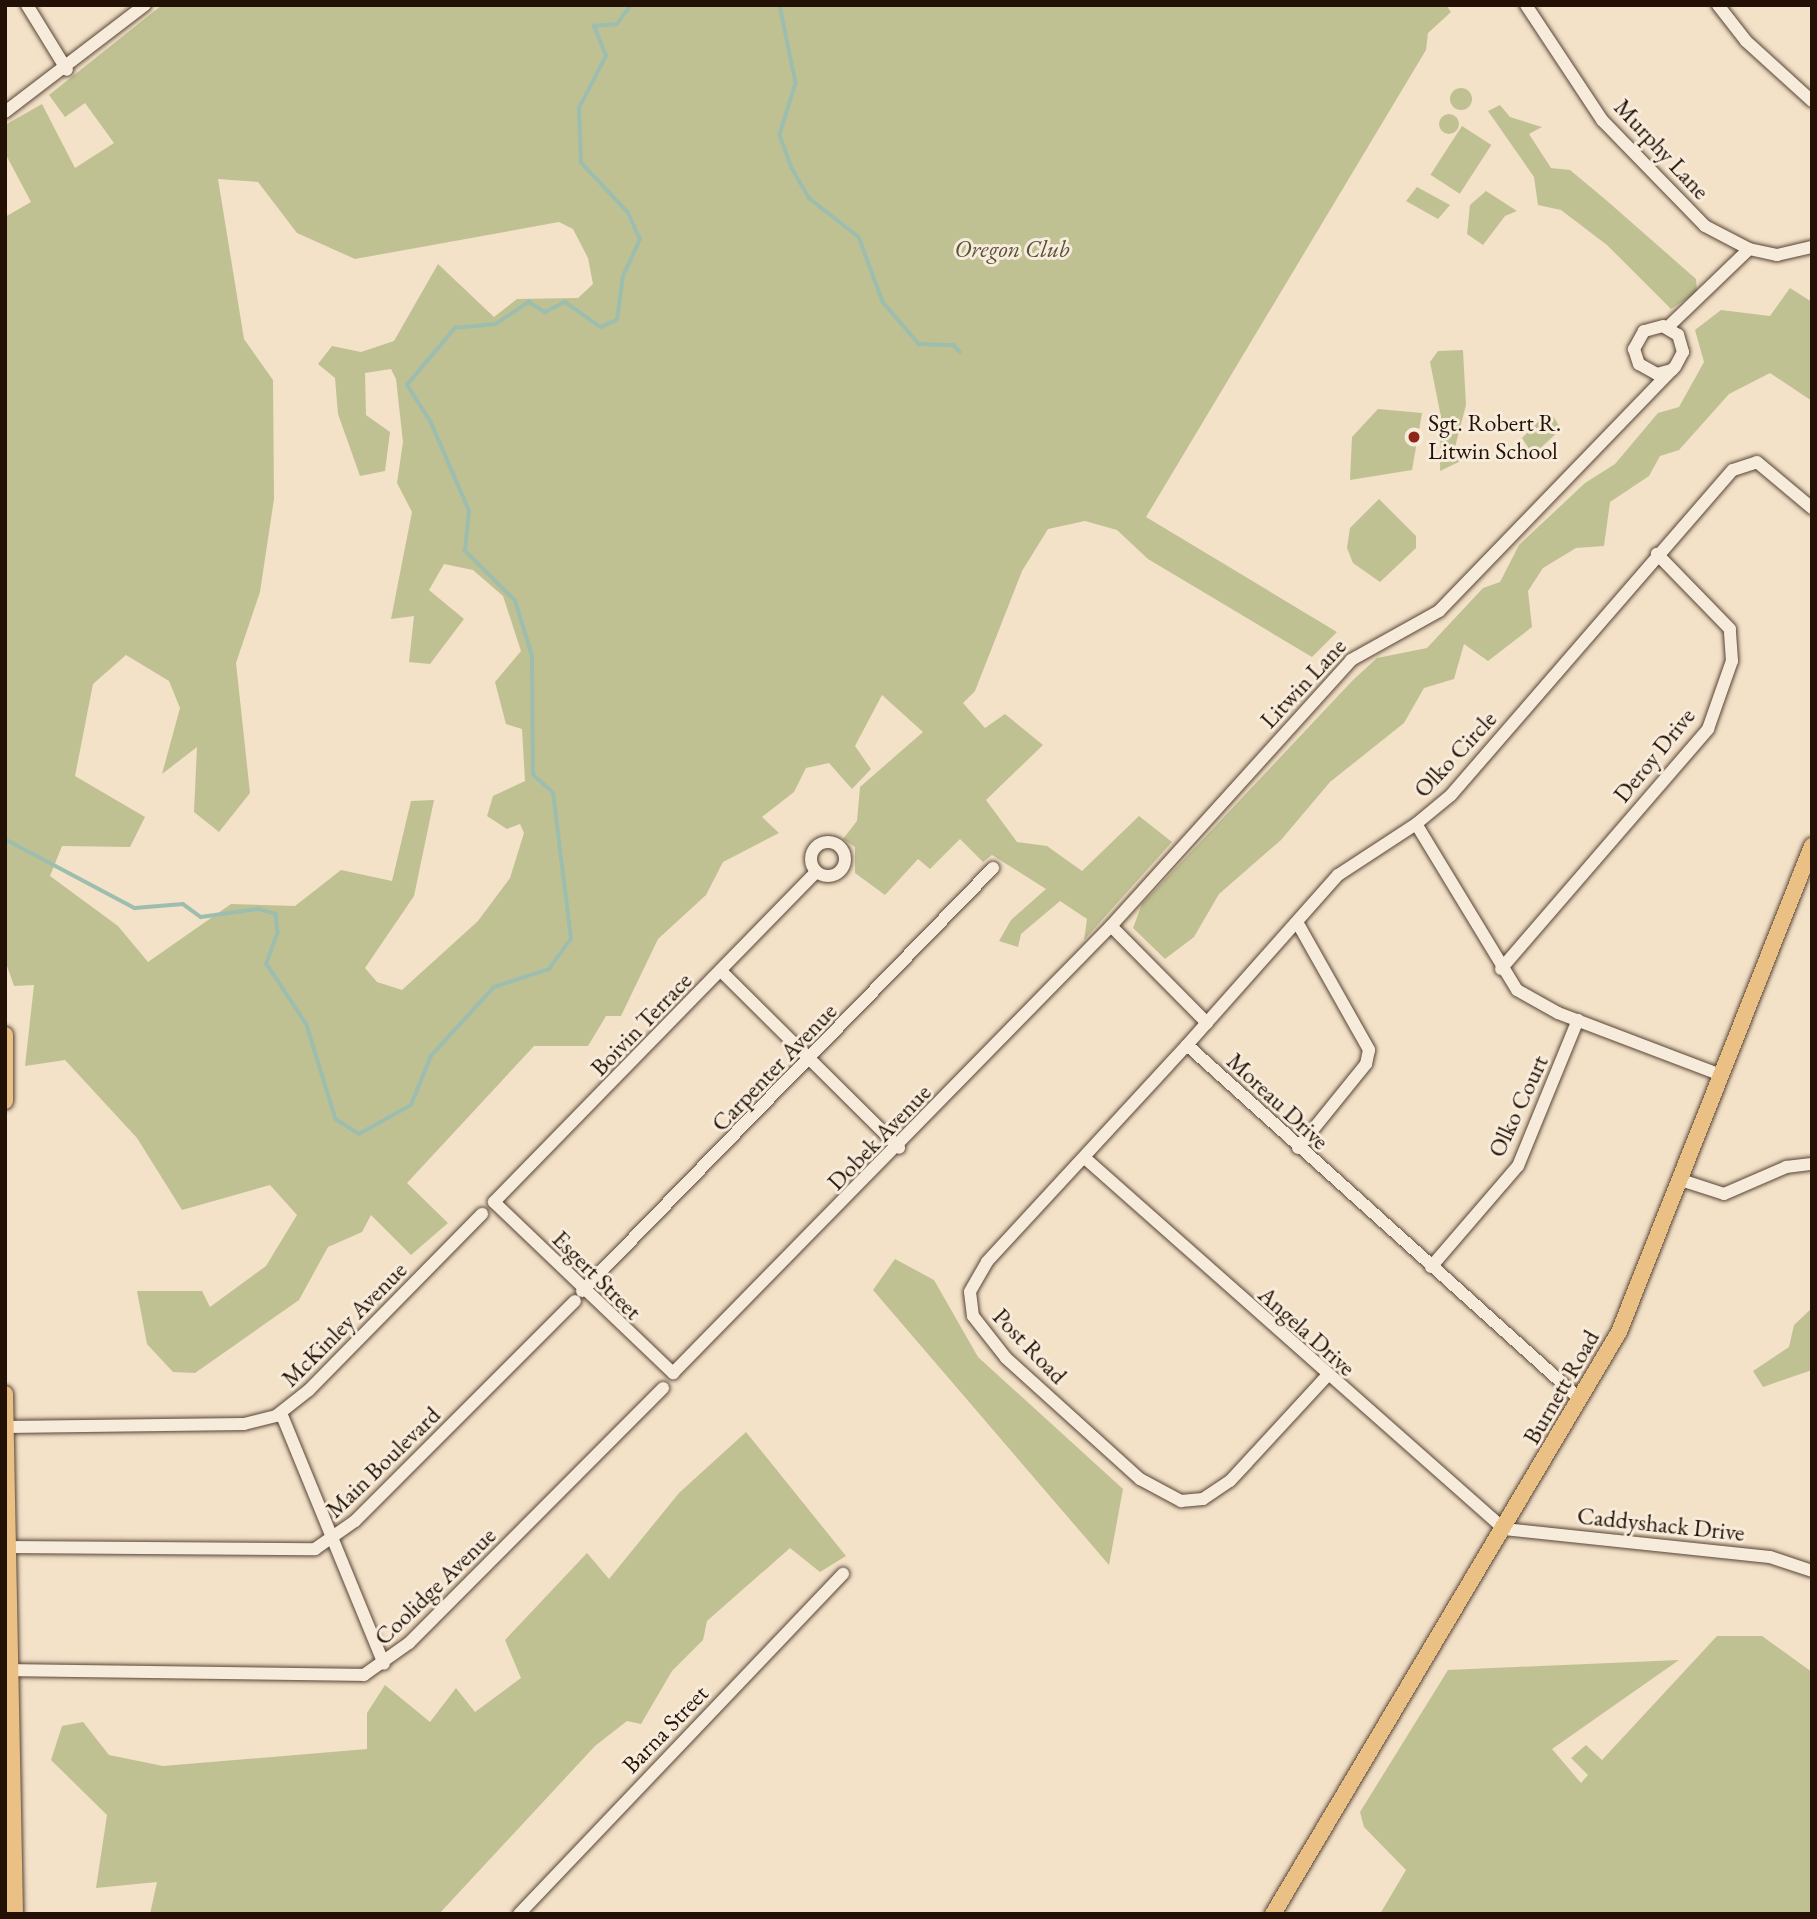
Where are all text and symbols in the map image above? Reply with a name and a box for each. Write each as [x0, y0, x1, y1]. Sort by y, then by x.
street label: Murphy Lane [1608, 93, 1716, 205]
park label: Oregon Club [955, 235, 1069, 263]
place label: Sgt. Robert R. Litwin School [1428, 409, 1561, 465]
marker: Sgt. Robert R. Litwin School [1406, 429, 1422, 445]
street label: Litwin Lane [1254, 632, 1352, 734]
street label: Deroy Drive [1607, 702, 1701, 808]
street label: Olko Circle [1408, 705, 1502, 803]
street label: Boivin Terrace [584, 966, 698, 1082]
street label: Carpenter Avenue [705, 997, 843, 1137]
street label: Moreau Drive [1221, 1047, 1335, 1155]
street label: Olko Court [1482, 1050, 1554, 1162]
street label: Dobek Avenue [821, 1078, 937, 1196]
street label: Esgert Street [546, 1224, 648, 1326]
street label: McKinley Avenue [275, 1255, 413, 1393]
street label: Angela Drive [1253, 1280, 1361, 1382]
street label: Post Road [987, 1302, 1073, 1390]
street label: Burnett Road [1517, 1325, 1605, 1449]
street label: Main Boulevard [320, 1400, 446, 1524]
street label: Caddyshack Drive [1576, 1501, 1746, 1547]
street label: Coolidge Avenue [368, 1521, 502, 1651]
street label: Barna Street [616, 1679, 714, 1779]

